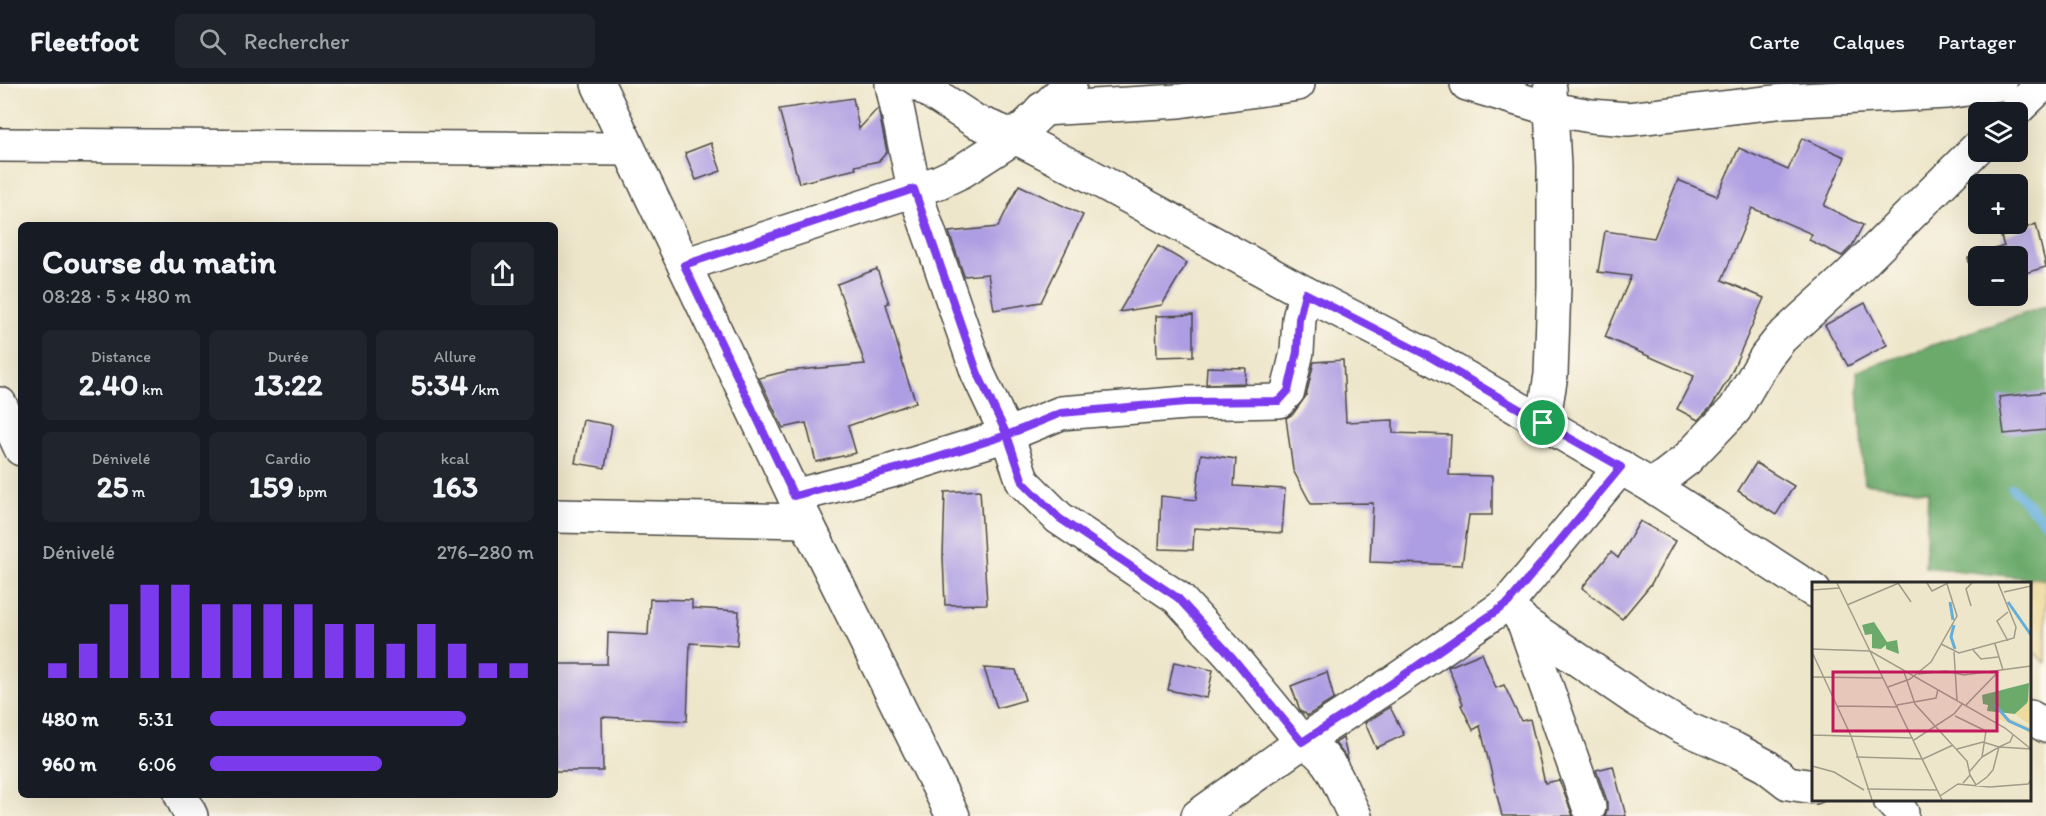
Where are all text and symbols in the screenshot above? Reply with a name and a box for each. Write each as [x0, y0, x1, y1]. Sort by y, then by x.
search box [175, 14, 595, 68]
text: Fleetfoot [30, 24, 139, 58]
icon: search [196, 25, 229, 58]
text: Rechercher [244, 28, 349, 55]
text: Carte [1749, 29, 1800, 54]
text: Calques [1833, 29, 1905, 54]
text: Partager [1938, 29, 2016, 54]
map controls [1968, 102, 2028, 306]
button: layers [1968, 102, 2028, 162]
button: + [1968, 174, 2028, 234]
text: Course du matin [42, 242, 276, 281]
button: share [471, 242, 534, 305]
button: − [1968, 246, 2028, 306]
text: 08:28 · 5 × 480 m [42, 284, 191, 308]
text: Distance [91, 347, 151, 366]
text: Durée [267, 347, 309, 366]
text: Allure [434, 347, 476, 366]
text: 2.40 [79, 366, 138, 403]
text: 13:22 [253, 366, 323, 403]
text: 5:34 [411, 366, 468, 403]
text: km [138, 380, 163, 399]
text: /km [468, 380, 499, 399]
pin [1517, 397, 1568, 448]
icon: arrive [1526, 406, 1559, 439]
text: Dénivelé [92, 449, 150, 468]
text: Cardio [265, 449, 311, 468]
text: kcal [441, 449, 469, 468]
text: 25 [97, 468, 128, 505]
text: 159 [249, 468, 294, 505]
text: 163 [432, 468, 478, 505]
text: m [128, 482, 145, 501]
text: bpm [294, 482, 327, 501]
text: Dénivelé [42, 540, 115, 564]
text: 276–280 m [437, 540, 534, 564]
inset map [1812, 582, 2031, 801]
text: 480 m [42, 707, 99, 731]
text: 5:31 [138, 707, 174, 731]
text: 960 m [42, 752, 97, 776]
text: 6:06 [138, 752, 176, 776]

